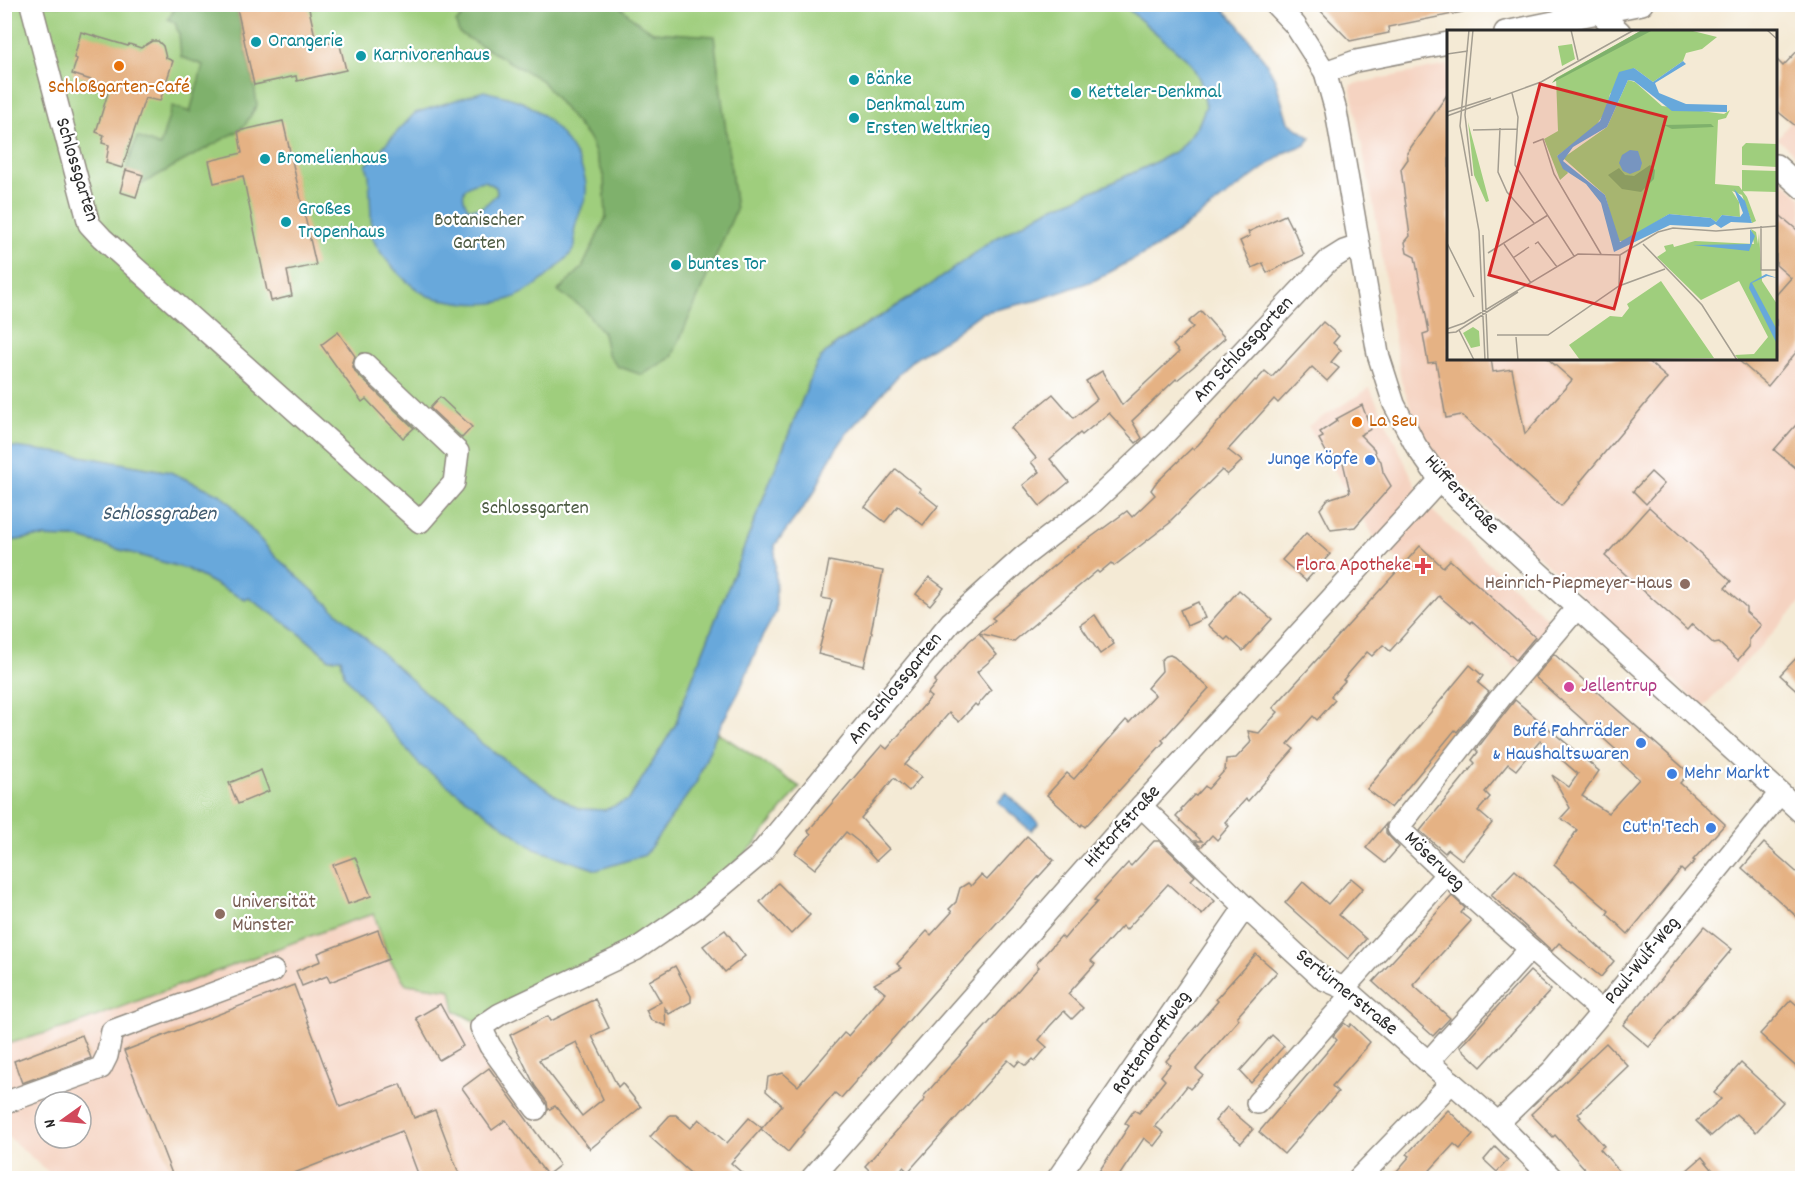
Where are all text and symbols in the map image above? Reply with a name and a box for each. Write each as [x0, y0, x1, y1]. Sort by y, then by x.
place label: Orangerie [268, 28, 343, 56]
inset map [1447, 30, 1777, 360]
marker: Orangerie [249, 35, 263, 49]
place label: Karnivorenhaus [373, 42, 490, 70]
marker: Karnivorenhaus [354, 49, 368, 63]
marker: Schloßgarten-Café [112, 59, 126, 73]
place label: Bänke [866, 66, 912, 94]
marker: Bänke [847, 73, 861, 87]
place label: Schloßgarten-Café [48, 74, 190, 102]
place label: Ketteler-Denkmal [1088, 79, 1222, 107]
marker: Ketteler-Denkmal [1069, 86, 1083, 100]
place label: Denkmal zum Ersten Weltkrieg [866, 92, 990, 143]
marker: Denkmal zum Ersten Weltkrieg [847, 111, 861, 125]
street label: Schlossgarten [47, 115, 105, 225]
place label: Bromelienhaus [277, 145, 387, 173]
marker: Bromelienhaus [258, 152, 272, 166]
place label: Großes Tropenhaus [298, 196, 385, 247]
park label: Botanischer Garten [434, 207, 525, 258]
marker: Großes Tropenhaus [279, 215, 293, 229]
place label: buntes Tor [688, 251, 767, 279]
marker: buntes Tor [669, 258, 683, 272]
street label: Am Schlossgarten [1187, 290, 1301, 410]
place label: La Seu [1369, 408, 1417, 436]
marker: La Seu [1350, 415, 1364, 429]
place label: Junge Köpfe [1268, 446, 1358, 474]
street label: Hüfferstraße [1417, 449, 1505, 541]
marker: Junge Köpfe [1363, 453, 1377, 467]
park label: Schlossgarten [481, 495, 589, 523]
water label: Schlossgraben [102, 500, 217, 530]
place label: Flora Apotheke [1296, 552, 1411, 580]
marker: Flora Apotheke [1416, 559, 1430, 573]
place label: Heinrich-Piepmeyer-Haus [1485, 570, 1673, 598]
marker: Heinrich-Piepmeyer-Haus [1678, 577, 1692, 591]
street label: Am Schlossgarten [842, 627, 950, 751]
place label: Jellentrup [1581, 673, 1657, 701]
marker: Jellentrup [1562, 680, 1576, 694]
place label: Bufé Fahrräder & Haushaltswaren [1492, 718, 1630, 769]
marker: Bufé Fahrräder & Haushaltswaren [1634, 736, 1648, 750]
place label: Mehr Markt [1684, 760, 1770, 788]
marker: Mehr Markt [1665, 767, 1679, 781]
street label: Hittorfstraße [1078, 779, 1168, 875]
place label: Cut'n'Tech [1622, 814, 1699, 842]
marker: Cut'n'Tech [1704, 821, 1718, 835]
street label: Möserweg [1397, 826, 1471, 898]
place label: Universität Münster [232, 889, 316, 940]
marker: Universität Münster [213, 907, 227, 921]
street label: Paul-Wulf-Weg [1599, 911, 1687, 1011]
street label: Sertürnerstraße [1289, 943, 1403, 1043]
street label: Rottendorffweg [1106, 985, 1198, 1101]
north arrow [33, 1090, 93, 1150]
text: N [39, 1116, 63, 1130]

